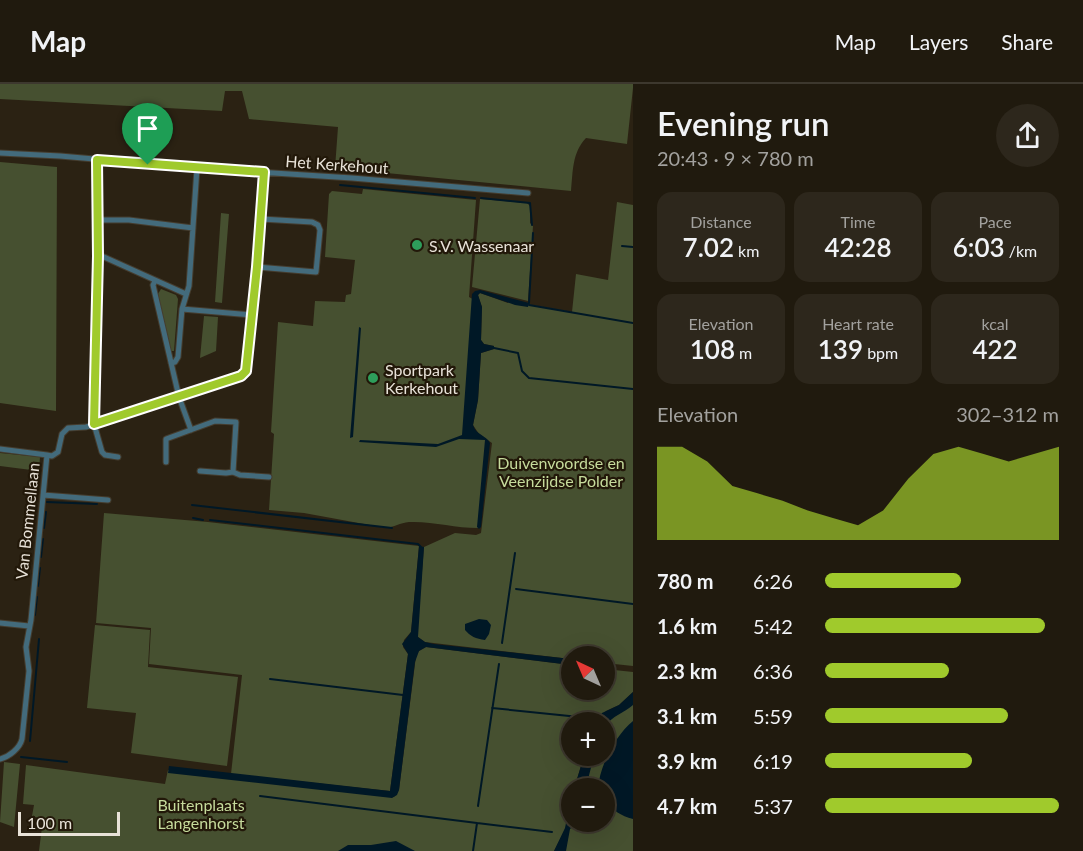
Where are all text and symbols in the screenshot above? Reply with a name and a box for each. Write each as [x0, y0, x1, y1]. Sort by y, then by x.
text: Map [30, 24, 86, 58]
text: Map [835, 29, 876, 54]
text: Layers [909, 29, 968, 54]
text: Share [1001, 29, 1053, 54]
pin [122, 103, 173, 165]
text: Evening run [657, 103, 830, 143]
button: share [996, 104, 1059, 167]
icon: arrive [131, 112, 164, 145]
text: 20:43 · 9 × 780 m [657, 146, 814, 170]
street label: Het Kerkehout [285, 151, 389, 177]
text: Distance [690, 212, 752, 231]
text: Time [841, 212, 875, 231]
text: Pace [978, 212, 1012, 231]
text: 7.02 [683, 231, 734, 263]
text: 42:28 [825, 231, 891, 263]
text: 6:03 [953, 231, 1005, 263]
place label: S.V. Wassenaar [429, 236, 534, 255]
marker: S.V. Wassenaar [410, 238, 424, 252]
text: km [734, 241, 759, 260]
text: /km [1005, 241, 1037, 260]
text: Elevation [689, 314, 754, 333]
text: Heart rate [822, 314, 894, 333]
text: kcal [981, 314, 1009, 333]
text: 108 [690, 333, 735, 365]
text: 139 [818, 333, 863, 365]
text: 422 [972, 333, 1018, 365]
text: m [735, 343, 752, 362]
text: bpm [863, 343, 898, 362]
place label: Sportpark Kerkehout [385, 360, 458, 397]
marker: Sportpark Kerkehout [366, 371, 380, 385]
text: Elevation [657, 402, 738, 426]
text: 302–312 m [956, 402, 1059, 426]
park label: Duivenvoordse en Veenzijdse Polder [497, 453, 625, 490]
street label: Van Bommellaan [11, 462, 43, 580]
text: 780 m [657, 569, 713, 593]
text: 6:26 [753, 569, 793, 593]
text: 1.6 km [657, 614, 717, 638]
text: 5:42 [753, 614, 793, 638]
north arrow [561, 646, 615, 700]
map controls [561, 646, 615, 832]
text: 2.3 km [657, 659, 717, 683]
text: 6:36 [753, 659, 793, 683]
text: 3.1 km [657, 704, 717, 728]
text: 5:59 [753, 704, 793, 728]
button: + [561, 712, 615, 766]
text: 3.9 km [657, 749, 717, 773]
text: 6:19 [753, 749, 793, 773]
button: − [561, 778, 615, 832]
text: 4.7 km [657, 794, 717, 818]
text: 5:37 [753, 794, 793, 818]
park label: Buitenplaats Langenhorst [157, 795, 245, 832]
scale bar [18, 809, 120, 836]
text: 100 m [27, 813, 72, 832]

